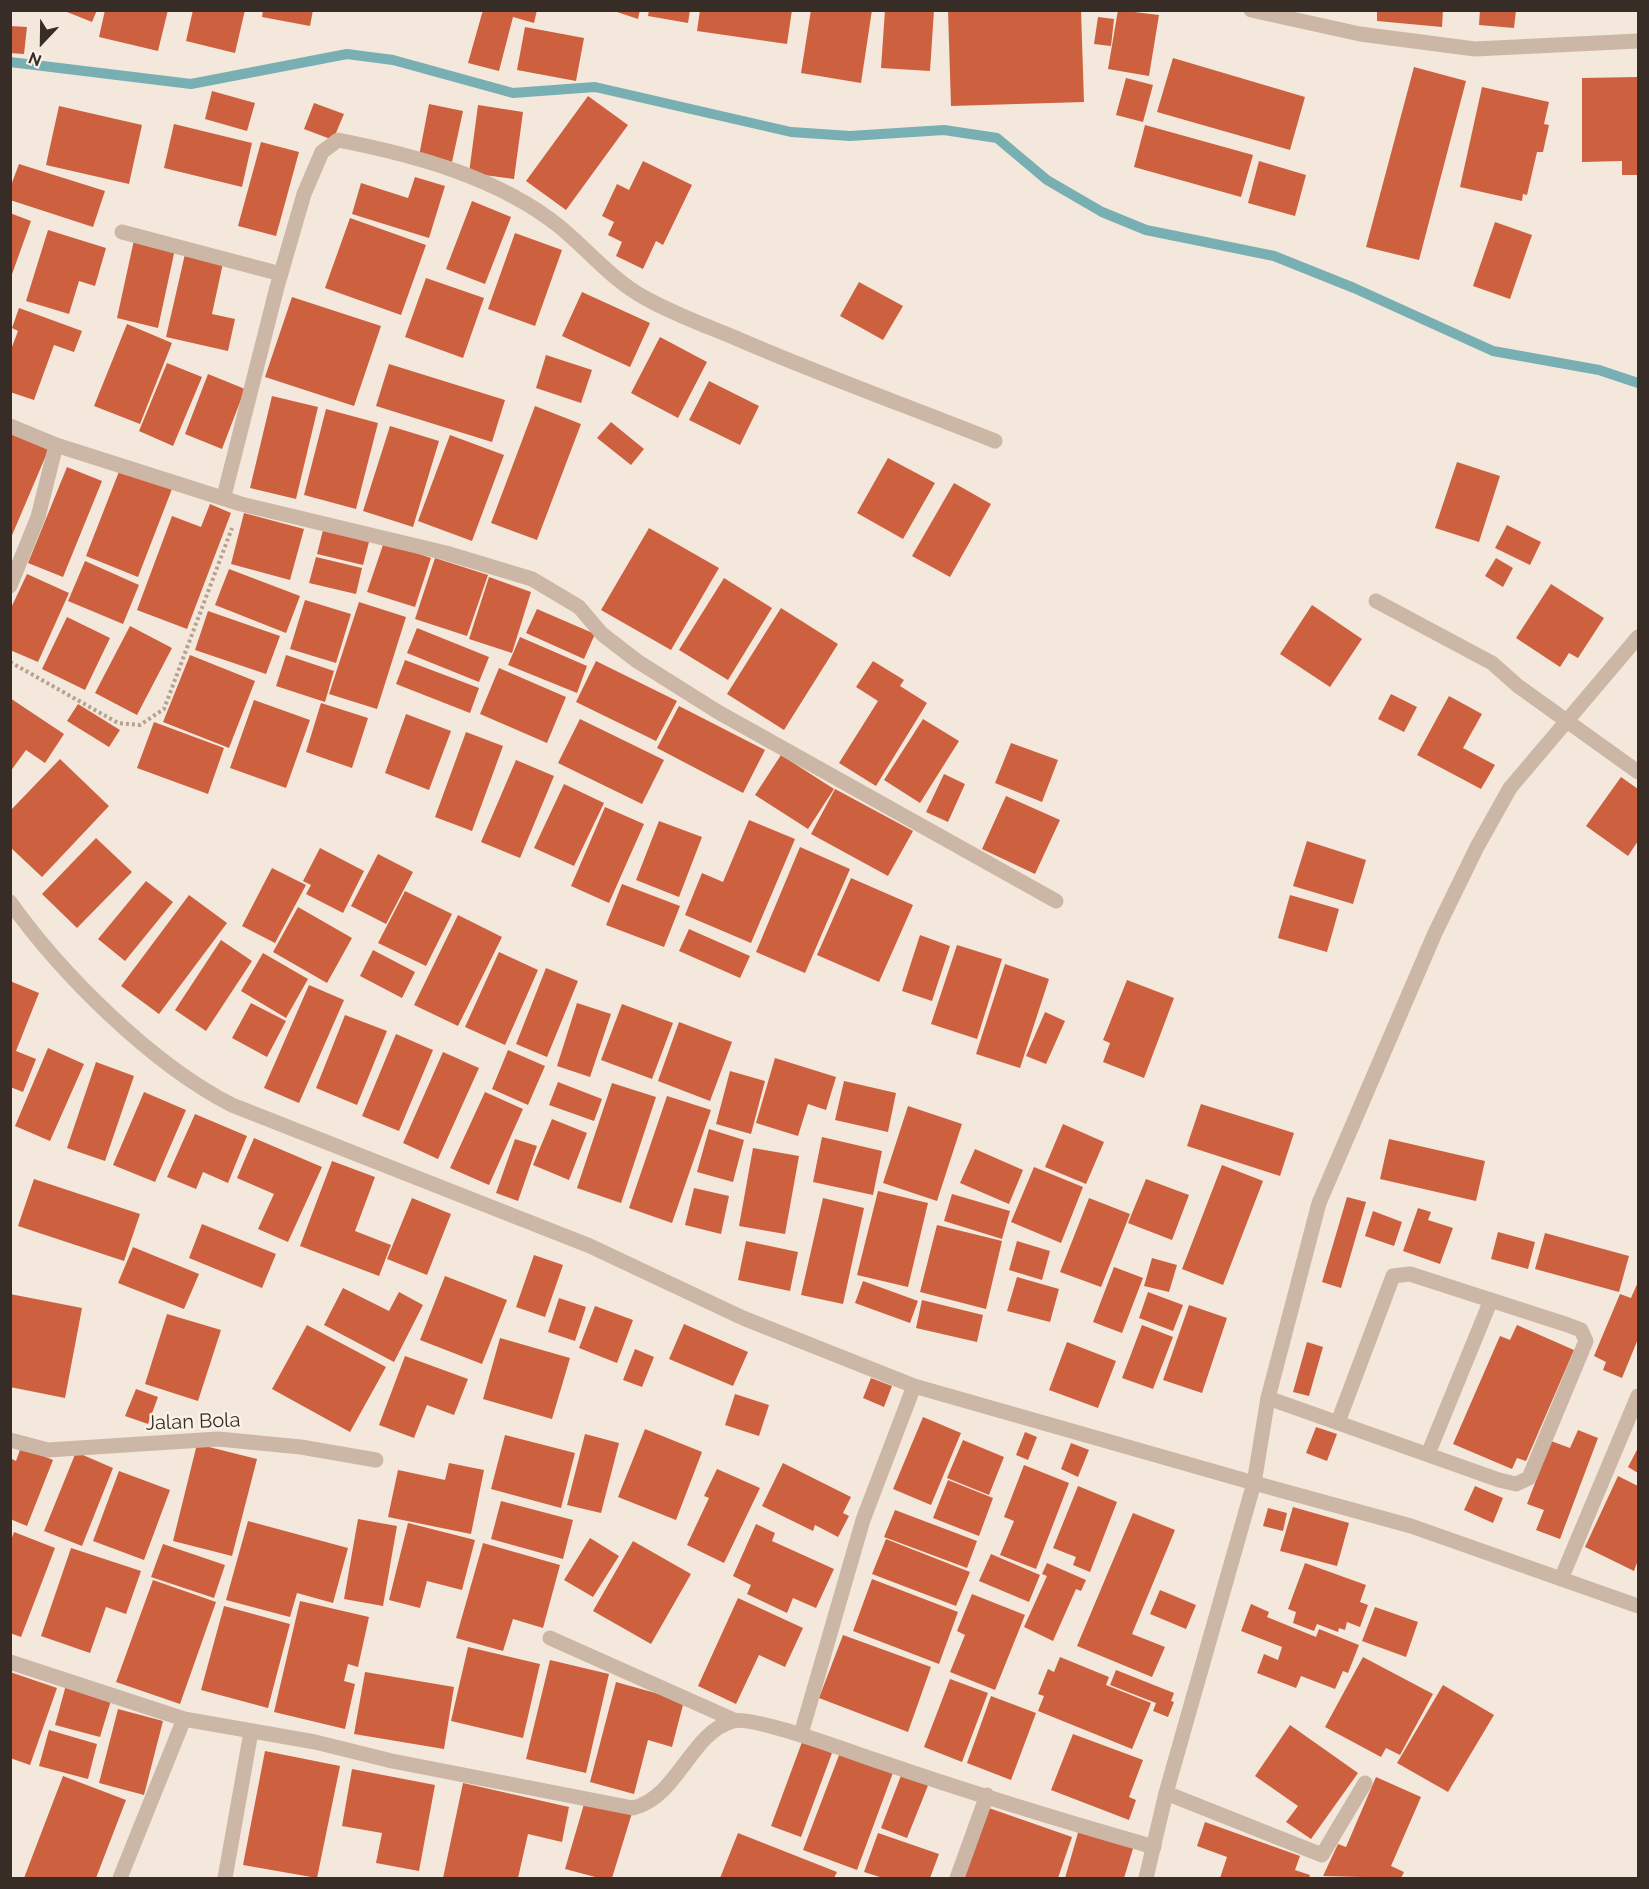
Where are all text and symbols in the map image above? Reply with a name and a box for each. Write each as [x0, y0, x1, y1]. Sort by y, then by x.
north arrow [12, 12, 72, 72]
text: N [26, 48, 44, 70]
street label: Jalan Bola [145, 1408, 241, 1436]

